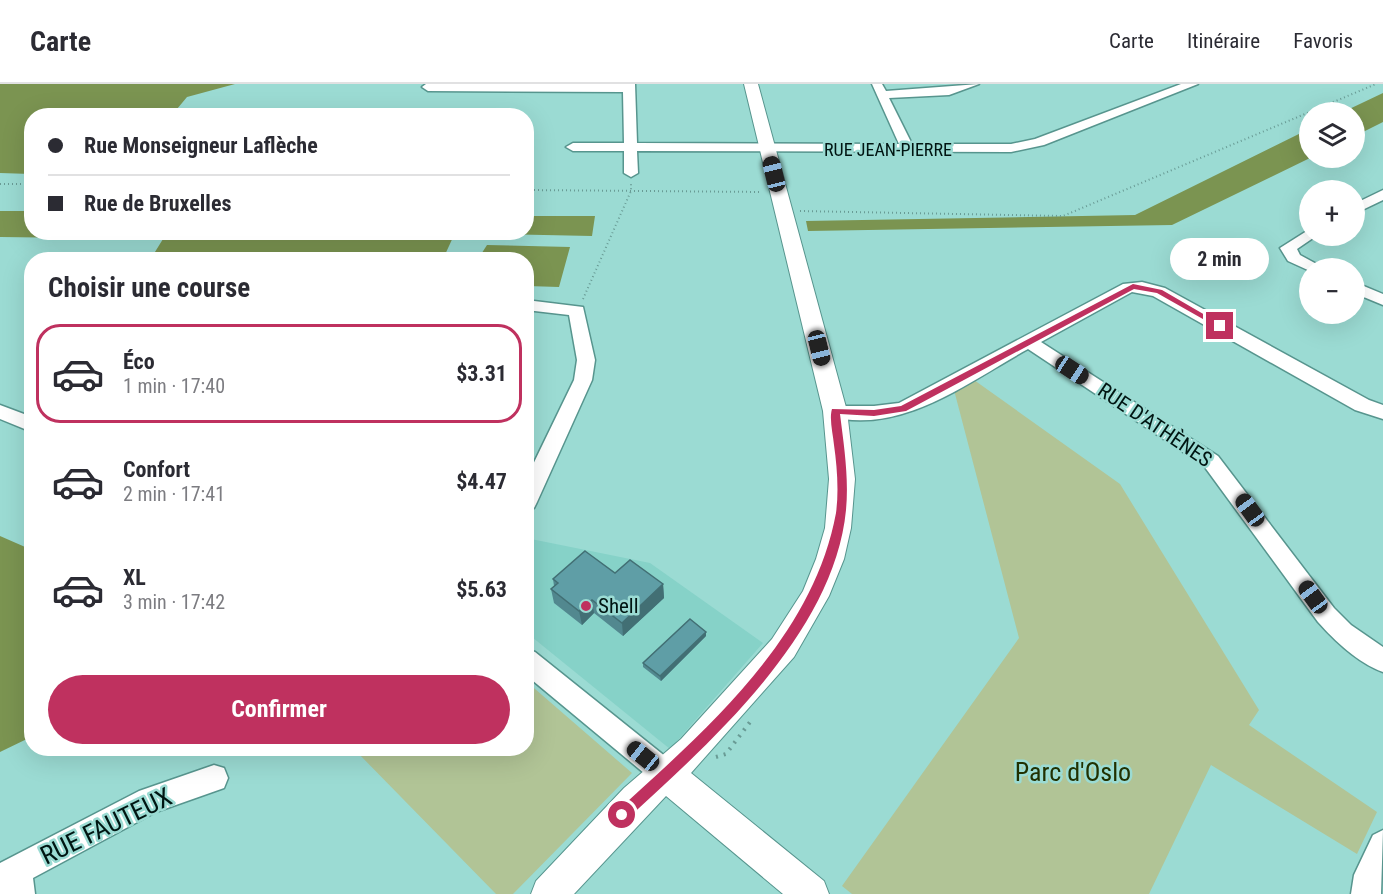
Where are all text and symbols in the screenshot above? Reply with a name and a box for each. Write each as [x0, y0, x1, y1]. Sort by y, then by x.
text: Carte [30, 25, 91, 58]
text: Carte [1109, 29, 1154, 53]
text: Itinéraire [1187, 29, 1260, 53]
text: Favoris [1293, 29, 1353, 53]
map controls [1299, 102, 1365, 324]
button: layers [1299, 102, 1365, 168]
text: Rue Monseigneur Laflèche [84, 133, 318, 158]
street label: RUE JEAN-PIERRE [824, 139, 952, 160]
car [761, 154, 787, 194]
button: + [1299, 180, 1365, 246]
text: Rue de Bruxelles [84, 191, 231, 216]
callout: 2 min [1170, 239, 1270, 281]
text: 2 min [1197, 247, 1242, 271]
button: − [1299, 258, 1365, 324]
text: Choisir une course [48, 272, 250, 304]
route end [1206, 312, 1233, 339]
car [806, 328, 832, 368]
icon: car [51, 347, 105, 401]
text: Éco [123, 349, 155, 374]
car [1052, 353, 1092, 387]
text: $3.31 [456, 361, 507, 386]
text: 1 min · 17:40 [123, 374, 225, 398]
street label: RUE D'ATHÈNES [1094, 378, 1217, 472]
icon: car [51, 455, 105, 509]
text: Confort [123, 457, 190, 482]
text: $4.47 [456, 469, 507, 494]
text: 2 min · 17:41 [123, 482, 225, 506]
car [1232, 490, 1268, 530]
icon: car [51, 563, 105, 617]
text: XL [123, 565, 146, 590]
text: $5.63 [456, 577, 507, 602]
car [1295, 577, 1331, 617]
text: 3 min · 17:42 [123, 590, 225, 614]
place label: Shell [598, 594, 639, 618]
marker: Shell [579, 599, 593, 613]
button: Confirmer [48, 675, 510, 744]
car [623, 738, 663, 774]
park label: Parc d'Oslo [1015, 757, 1131, 787]
street label: RUE FAUTEUX [35, 781, 177, 871]
route start [608, 801, 635, 828]

